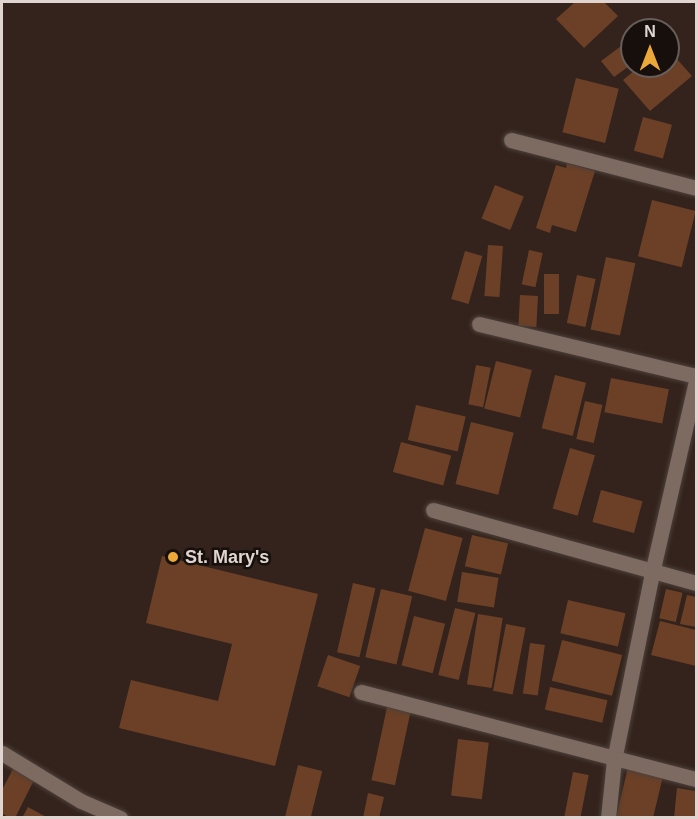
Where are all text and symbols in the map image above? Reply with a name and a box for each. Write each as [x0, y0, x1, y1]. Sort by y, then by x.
north arrow [620, 18, 680, 78]
text: N [644, 23, 656, 40]
place label: St. Mary's [185, 546, 269, 568]
marker: St. Mary's [166, 550, 180, 564]

